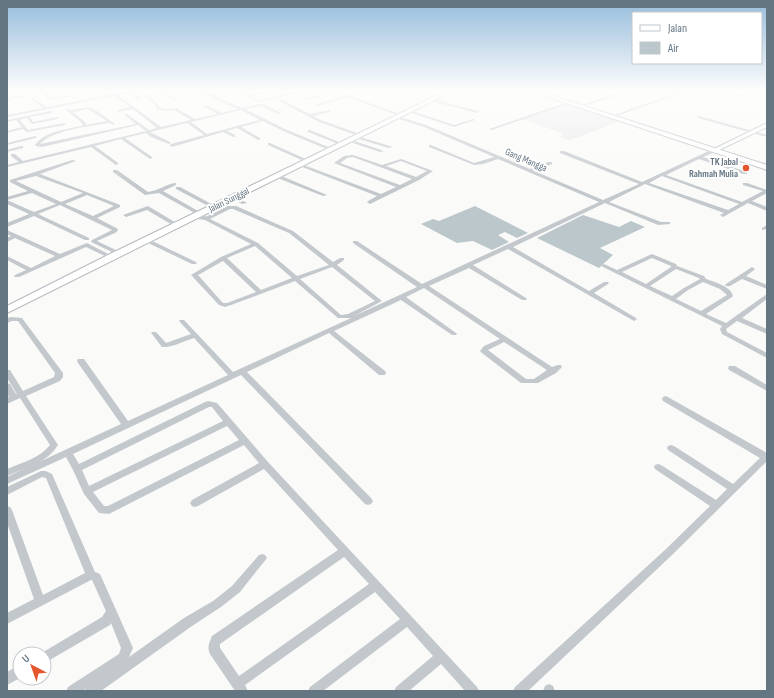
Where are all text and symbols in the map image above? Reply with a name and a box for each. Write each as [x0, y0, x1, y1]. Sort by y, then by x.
legend [632, 12, 762, 64]
text: Jalan [667, 21, 687, 36]
text: Air [667, 41, 679, 56]
street label: Gang Mangga [503, 146, 549, 174]
place label: TK Jabal Rahmah Mulia [689, 156, 738, 180]
marker: TK Jabal Rahmah Mulia [741, 163, 751, 173]
street label: Jalan Sunggal [206, 185, 251, 215]
north arrow [12, 646, 52, 686]
text: U [19, 652, 32, 666]

